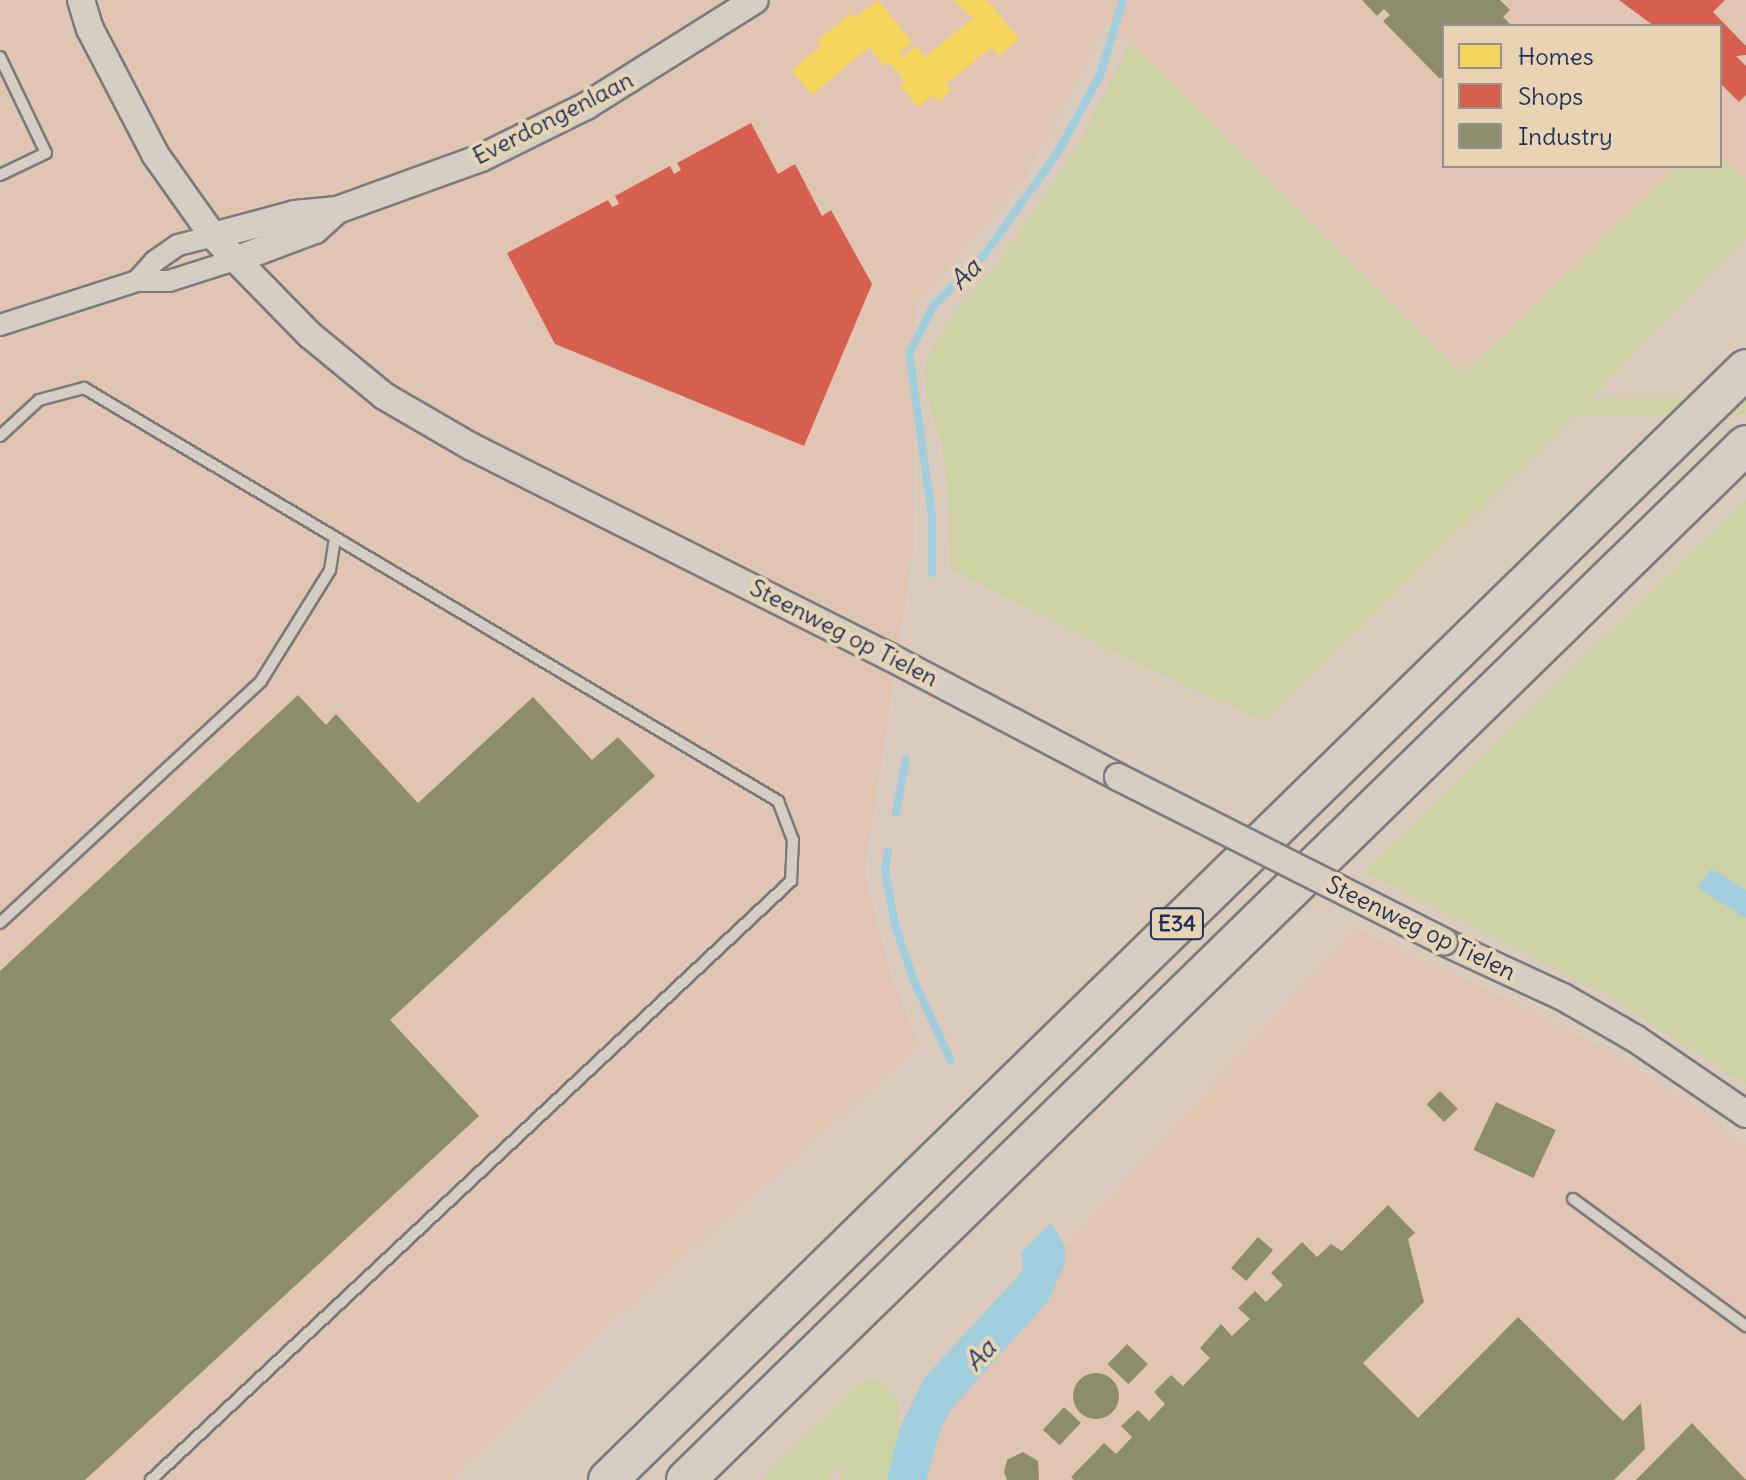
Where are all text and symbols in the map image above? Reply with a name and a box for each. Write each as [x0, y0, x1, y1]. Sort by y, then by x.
legend [1442, 24, 1722, 168]
text: Homes [1518, 41, 1594, 71]
street label: Everdongenlaan [468, 65, 638, 171]
text: Shops [1518, 81, 1583, 111]
text: Industry [1518, 121, 1613, 151]
water label: Aa [943, 252, 987, 296]
street label: Steenweg op Tielen [745, 573, 943, 693]
street label: Steenweg op Tielen [1322, 870, 1520, 986]
road number: E34 [1149, 906, 1205, 942]
water label: Aa [958, 1333, 1002, 1377]

